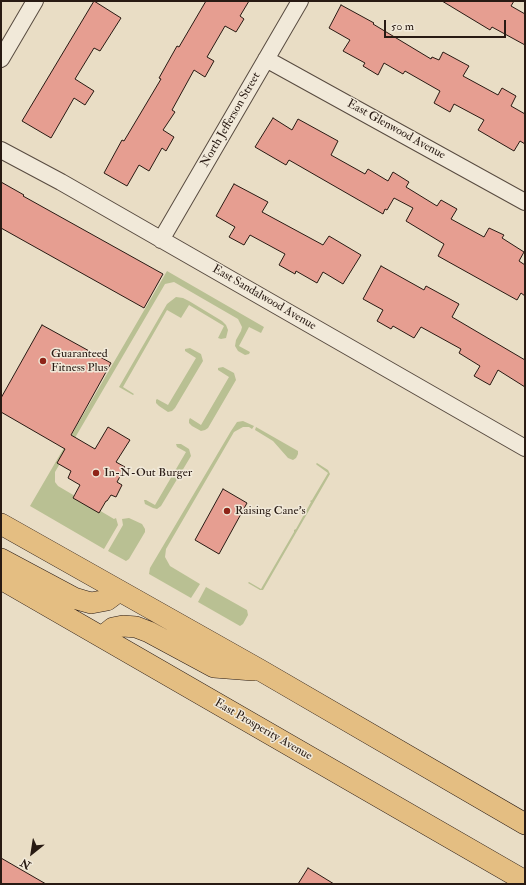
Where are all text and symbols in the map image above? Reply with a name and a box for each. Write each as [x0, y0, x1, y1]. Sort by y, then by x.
scale bar [386, 12, 508, 38]
text: 50 m [391, 19, 414, 34]
street label: North Jefferson Street [198, 70, 264, 170]
street label: East Glenwood Avenue [344, 97, 448, 163]
street label: East Sandalwood Avenue [209, 262, 319, 334]
place label: Guaranteed Fitness Plus [51, 347, 108, 375]
marker: Guaranteed Fitness Plus [38, 356, 48, 366]
place label: In-N-Out Burger [104, 466, 192, 480]
marker: In-N-Out Burger [91, 468, 101, 478]
place label: Raising Cane's [235, 504, 305, 518]
marker: Raising Cane's [222, 506, 232, 516]
street label: East Prosperity Avenue [212, 696, 314, 764]
north arrow [12, 833, 52, 873]
text: N [18, 856, 33, 872]

